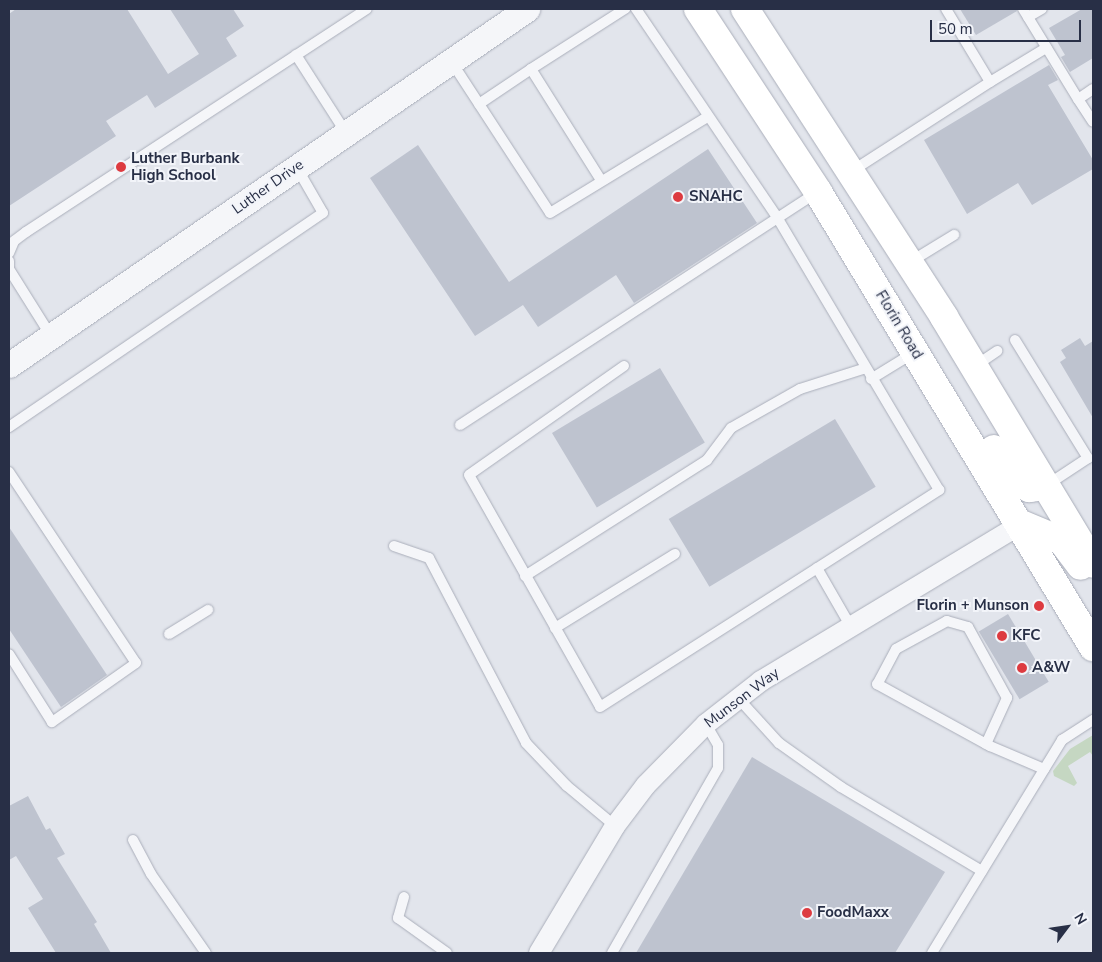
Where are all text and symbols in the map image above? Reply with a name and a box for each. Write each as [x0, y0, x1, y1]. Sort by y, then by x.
scale bar [932, 10, 1083, 42]
text: 50 m [938, 19, 973, 39]
place label: Luther Burbank High School [131, 149, 239, 184]
street label: Luther Drive [229, 156, 307, 218]
marker: Luther Burbank High School [115, 161, 127, 173]
place label: SNAHC [689, 188, 743, 206]
marker: SNAHC [671, 190, 685, 204]
street label: Florin Road [871, 287, 927, 363]
place label: Florin + Munson [916, 597, 1029, 615]
marker: Florin + Munson [1033, 600, 1045, 612]
place label: KFC [1012, 627, 1040, 645]
marker: KFC [996, 630, 1008, 642]
place label: A&W [1032, 659, 1070, 677]
marker: A&W [1016, 662, 1028, 674]
street label: Munson Way [701, 664, 783, 732]
north arrow [1042, 902, 1092, 952]
place label: FoodMaxx [817, 904, 889, 922]
marker: FoodMaxx [801, 907, 813, 919]
text: N [1069, 910, 1091, 928]

